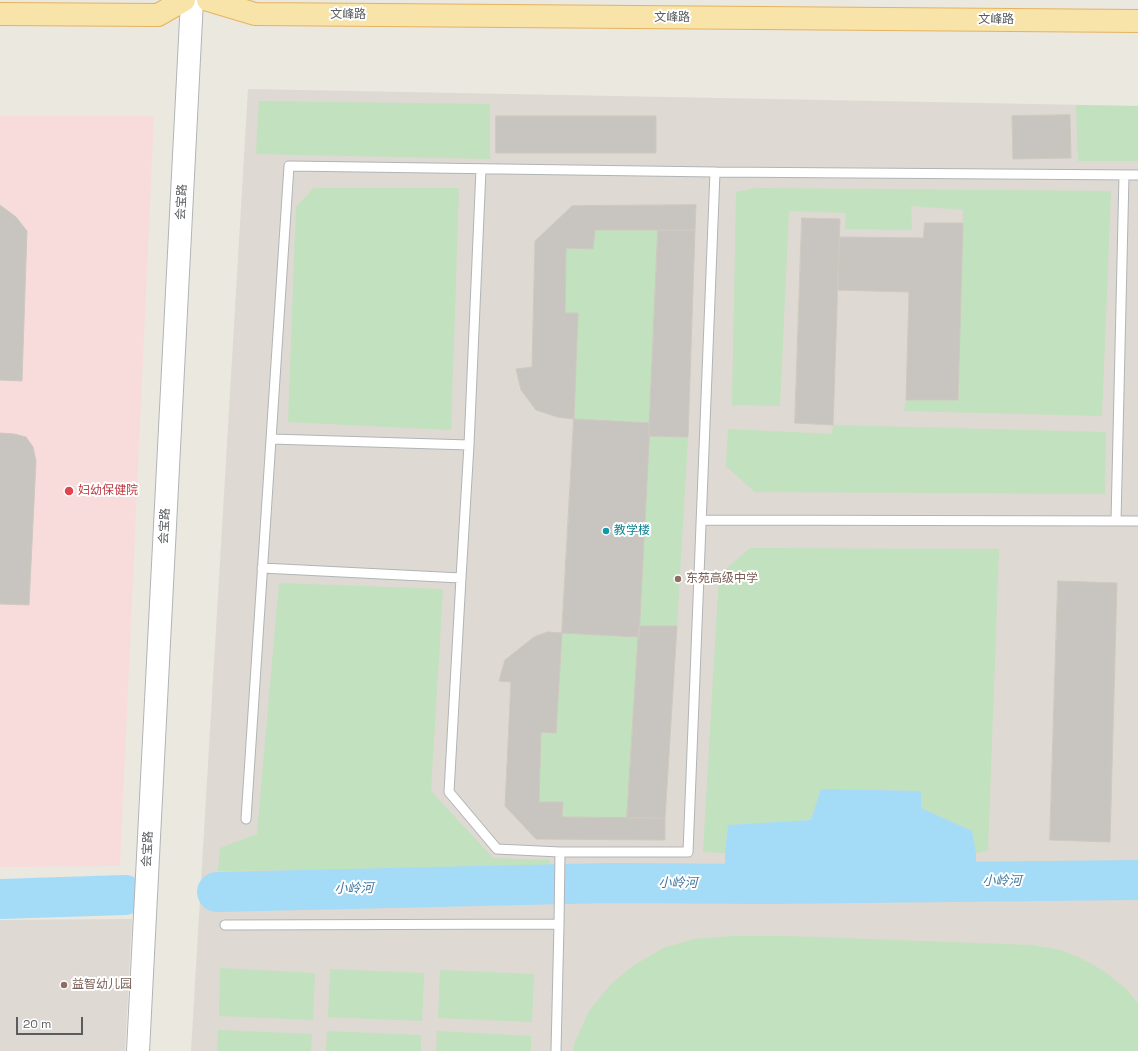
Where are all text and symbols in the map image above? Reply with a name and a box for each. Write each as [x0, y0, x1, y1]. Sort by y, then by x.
street label: 文峰路 [330, 8, 366, 22]
street label: 文峰路 [654, 11, 690, 25]
street label: 文峰路 [978, 13, 1014, 27]
street label: 会宝路 [174, 184, 190, 220]
place label: 妇幼保健院 [78, 484, 138, 498]
marker: 妇幼保健院 [63, 485, 75, 497]
street label: 会宝路 [157, 508, 173, 544]
place label: 教学楼 [614, 524, 650, 538]
marker: 教学楼 [601, 526, 611, 536]
place label: 东苑高级中学 [686, 572, 758, 586]
marker: 东苑高级中学 [673, 574, 683, 584]
street label: 会宝路 [140, 831, 156, 867]
water label: 小岭河 [983, 873, 1021, 889]
water label: 小岭河 [659, 875, 697, 891]
water label: 小岭河 [334, 881, 374, 897]
place label: 益智幼儿园 [72, 978, 132, 992]
marker: 益智幼儿园 [59, 980, 69, 990]
scale bar [18, 1009, 85, 1035]
text: 20 m [23, 1016, 51, 1032]

